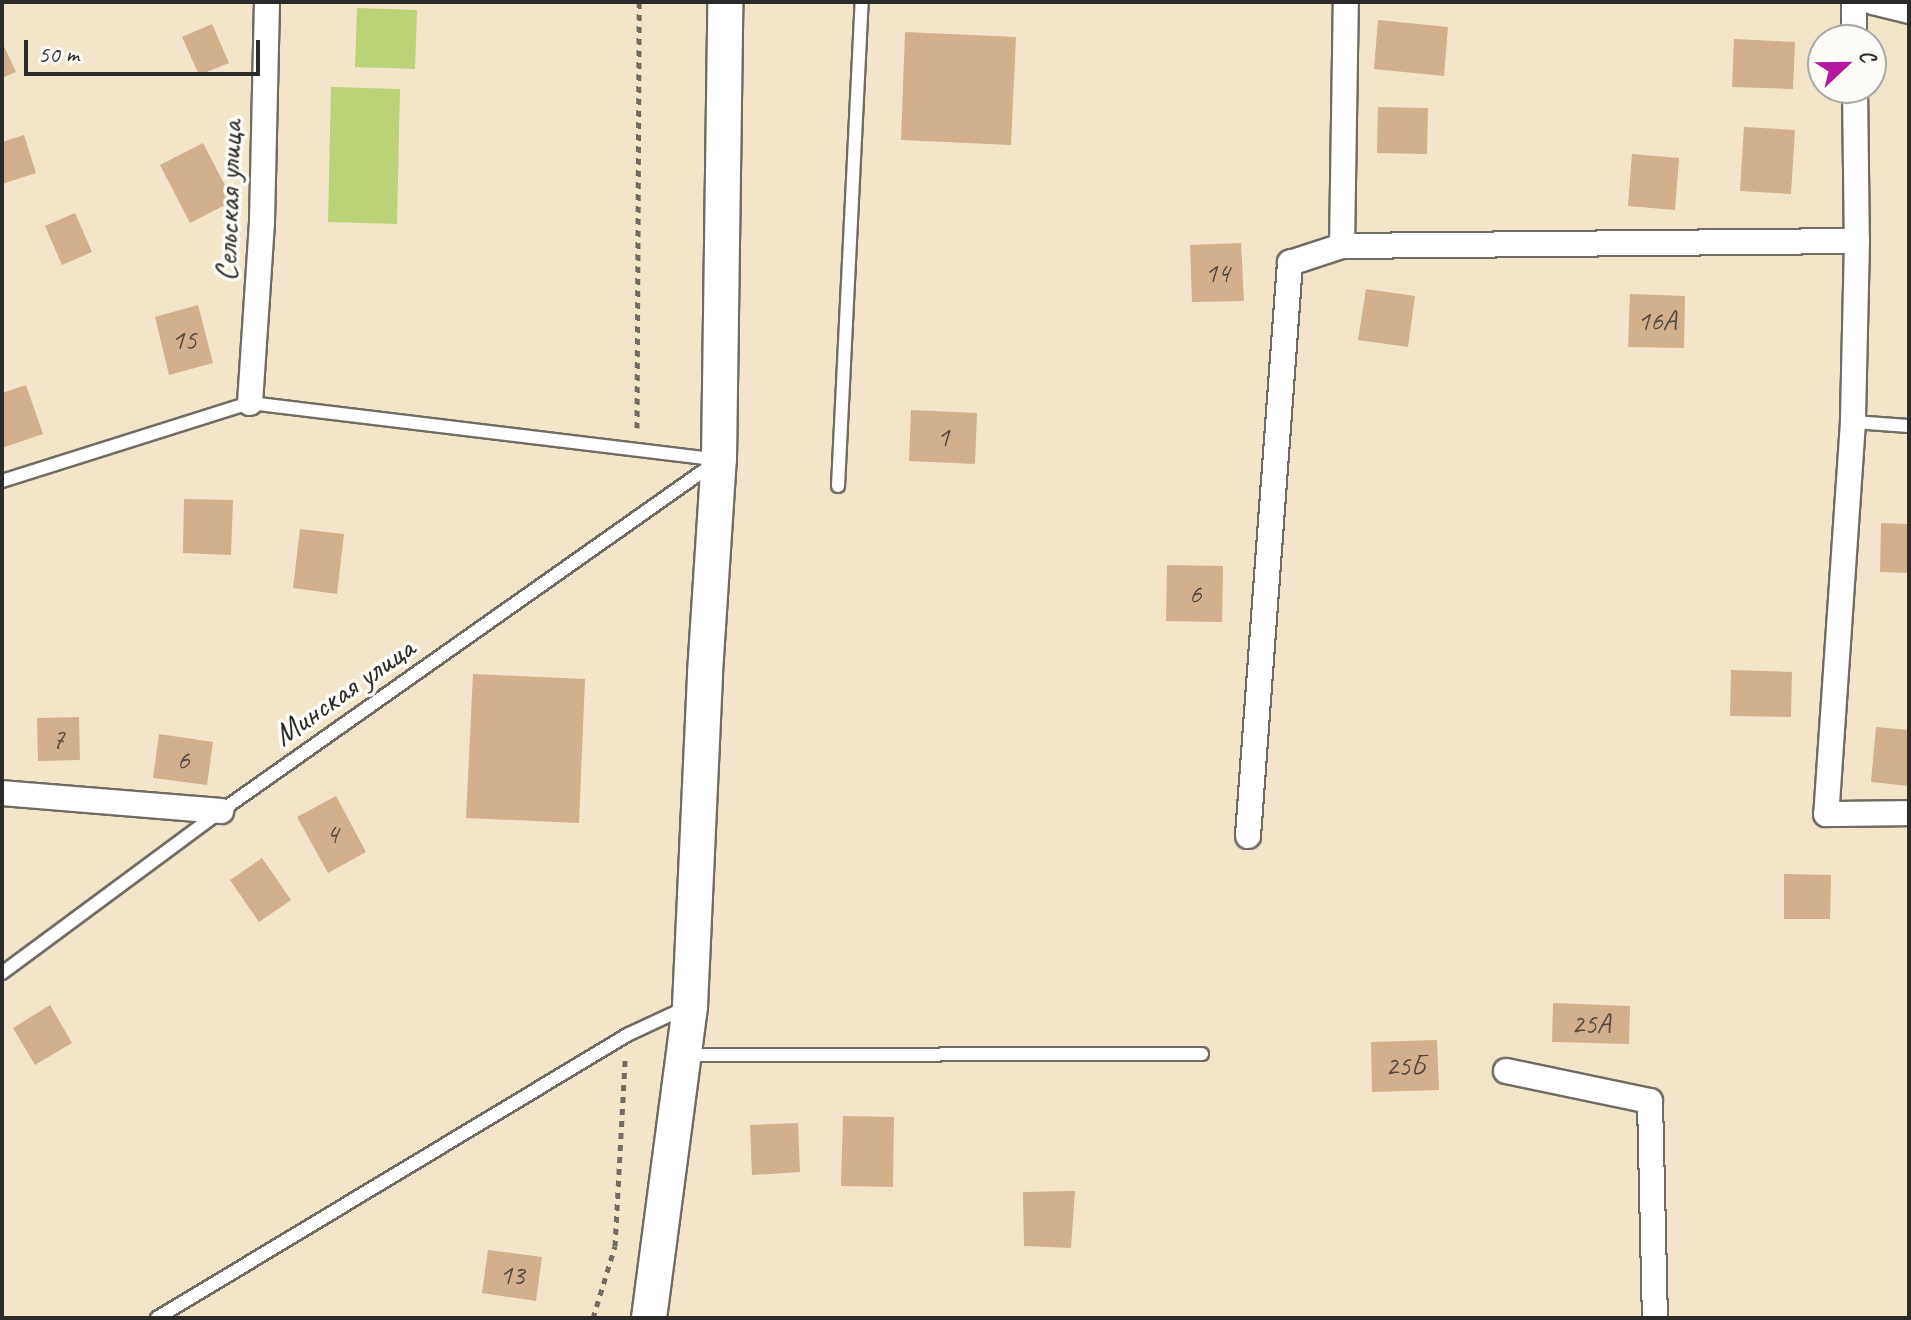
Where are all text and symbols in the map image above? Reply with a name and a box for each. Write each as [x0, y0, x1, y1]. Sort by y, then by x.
scale bar [28, 24, 264, 74]
north arrow [1807, 24, 1887, 104]
text: 50 m [38, 39, 79, 69]
text: С [1852, 46, 1882, 66]
street label: Сельская улица [207, 119, 251, 283]
house number: 14 [1204, 256, 1230, 290]
house number: 16А [1637, 304, 1677, 338]
house number: 15 [171, 323, 197, 357]
house number: 1 [937, 420, 949, 454]
house number: 6 [1189, 577, 1201, 611]
street label: Минская улица [266, 629, 422, 755]
house number: 7 [52, 722, 64, 756]
house number: 6 [177, 743, 189, 777]
house number: 4 [326, 817, 338, 851]
house number: 25А [1571, 1007, 1611, 1041]
house number: 25Б [1385, 1049, 1425, 1083]
house number: 13 [499, 1258, 525, 1292]

